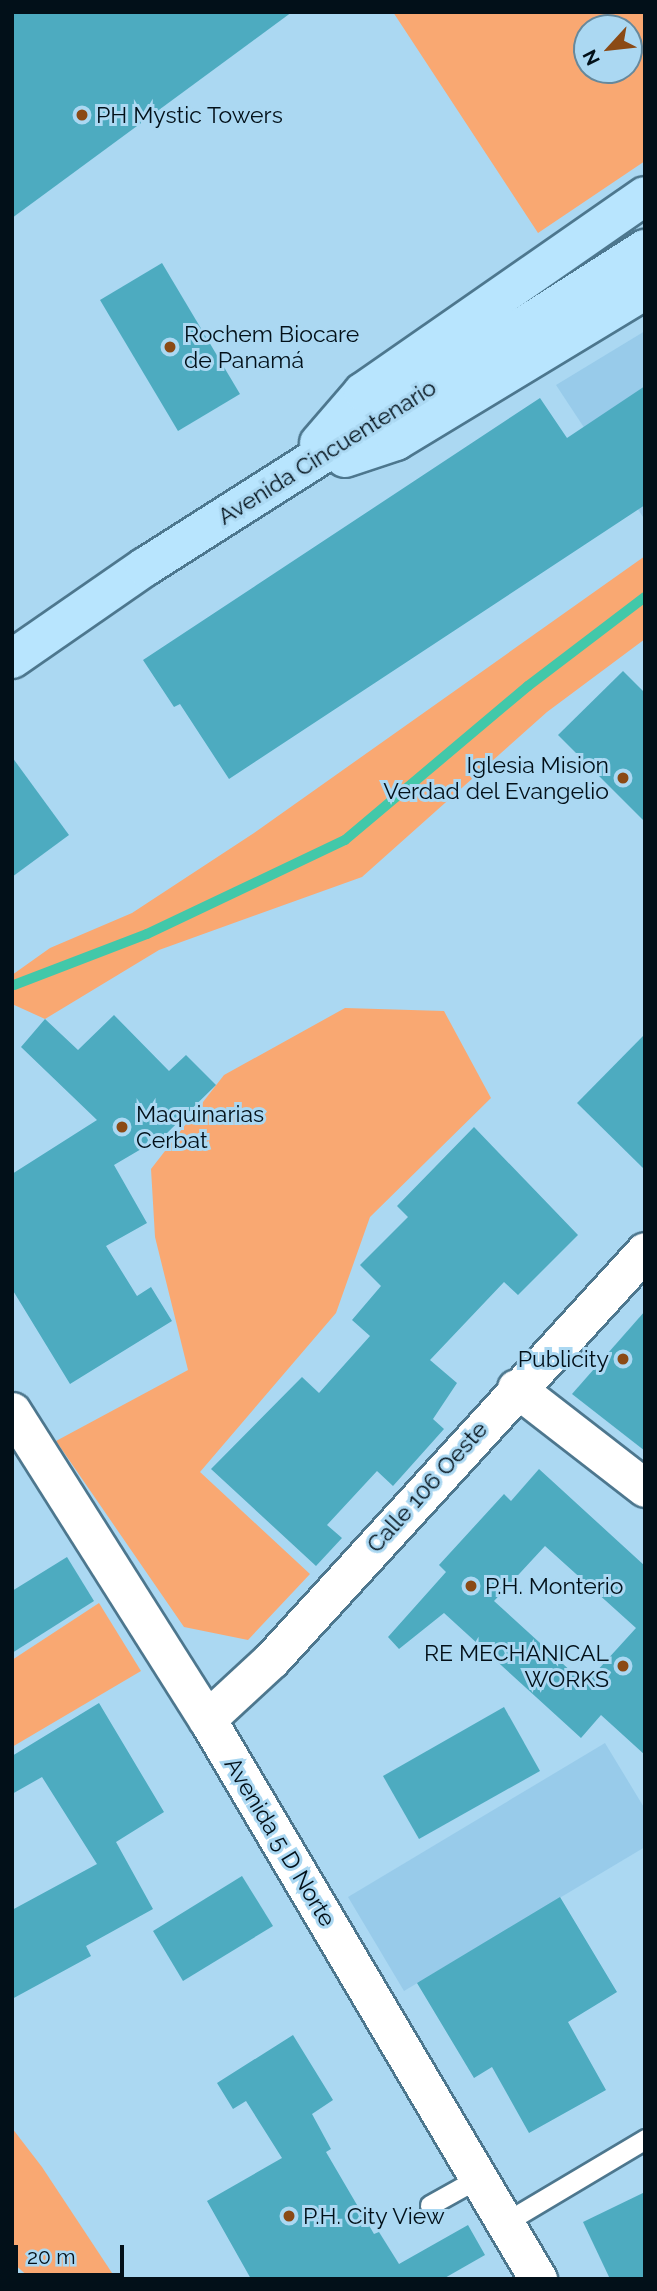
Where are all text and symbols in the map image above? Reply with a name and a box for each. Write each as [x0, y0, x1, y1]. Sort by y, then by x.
north arrow [573, 14, 643, 84]
text: N [578, 46, 604, 69]
place label: PH Mystic Towers [96, 101, 283, 129]
marker: PH Mystic Towers [74, 107, 90, 123]
place label: Rochem Biocare de Panamá [184, 320, 359, 374]
marker: Rochem Biocare de Panamá [162, 339, 178, 355]
street label: Avenida Cincuentenario [213, 373, 441, 531]
place label: Iglesia Mision Verdad del Evangelio [383, 751, 609, 805]
marker: Iglesia Mision Verdad del Evangelio [615, 770, 631, 786]
place label: Maquinarias Cerbat [136, 1100, 264, 1154]
marker: Maquinarias Cerbat [114, 1119, 130, 1135]
place label: Publicity [518, 1345, 609, 1373]
marker: Publicity [615, 1351, 631, 1367]
street label: Calle 106 Oeste [361, 1416, 493, 1558]
place label: P.H. Monterio [485, 1572, 624, 1600]
marker: P.H. Monterio [463, 1578, 479, 1594]
place label: RE MECHANICAL WORKS [424, 1639, 609, 1693]
marker: RE MECHANICAL WORKS [615, 1658, 631, 1674]
street label: Avenida 5 D Norte [219, 1752, 341, 1932]
place label: P.H. City View [303, 2202, 446, 2230]
marker: P.H. City View [281, 2208, 297, 2224]
scale bar [18, 2232, 128, 2276]
text: 20 m [27, 2244, 75, 2269]

